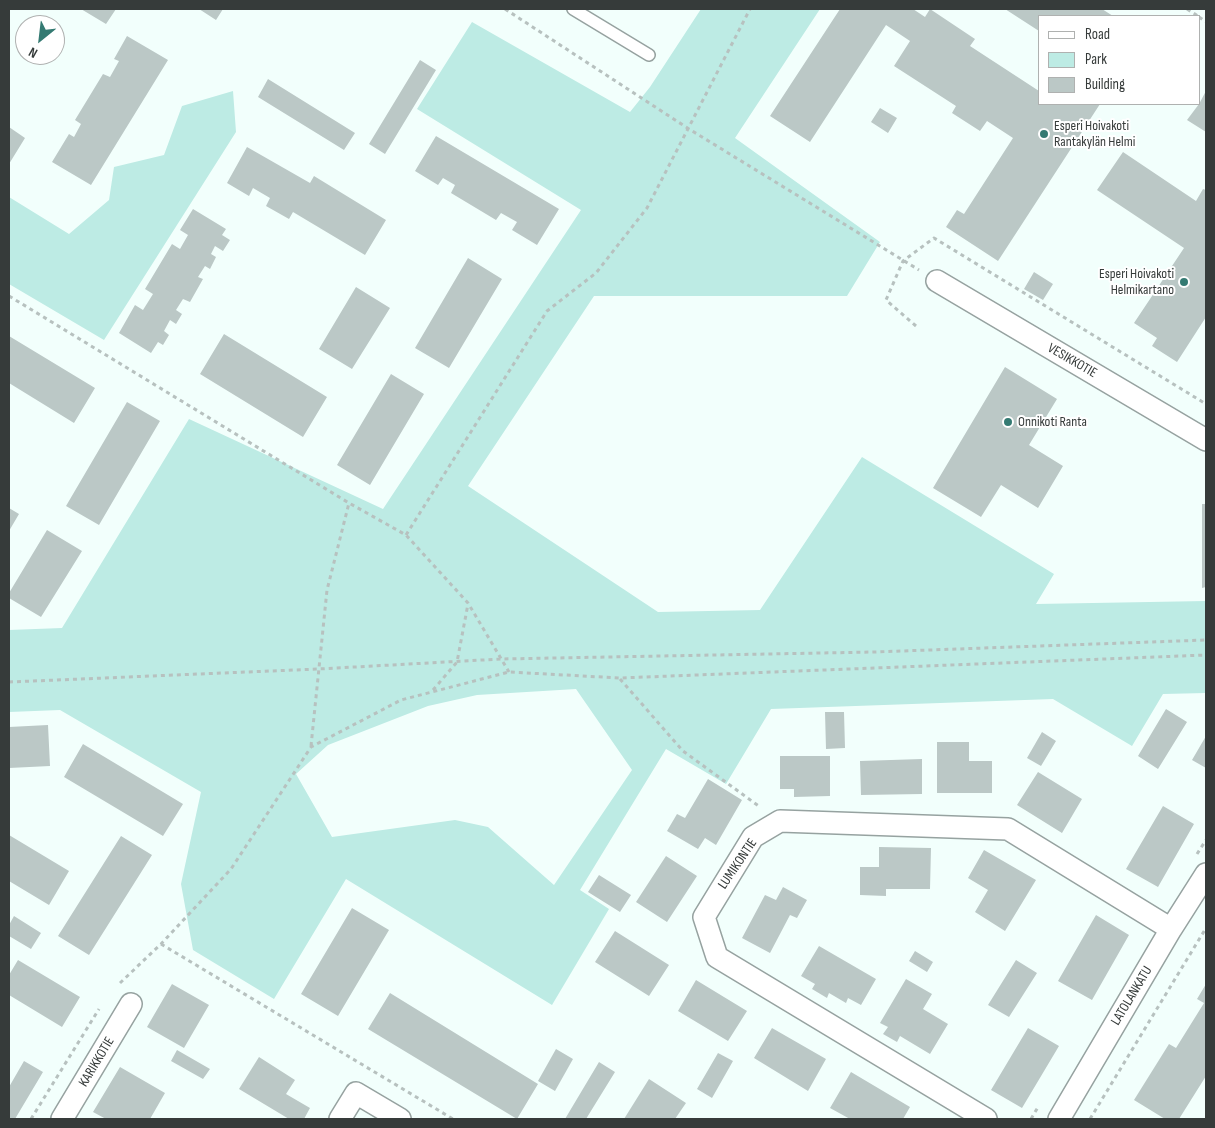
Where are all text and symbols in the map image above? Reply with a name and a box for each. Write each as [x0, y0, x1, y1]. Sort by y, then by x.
north arrow [15, 15, 65, 65]
legend [1038, 15, 1200, 105]
text: Road [1085, 25, 1110, 44]
text: N [26, 43, 40, 62]
text: Park [1085, 50, 1107, 69]
text: Building [1085, 75, 1125, 94]
place label: Esperi Hoivakoti Rantakylän Helmi [1054, 118, 1135, 150]
marker: Esperi Hoivakoti Rantakylän Helmi [1038, 128, 1050, 140]
place label: Esperi Hoivakoti Helmikartano [1099, 266, 1174, 298]
marker: Esperi Hoivakoti Helmikartano [1178, 276, 1190, 288]
street label: VESIKKOTIE [1044, 340, 1100, 382]
place label: Onnikoti Ranta [1018, 414, 1087, 430]
marker: Onnikoti Ranta [1002, 416, 1014, 428]
street label: LUMIKONTIE [715, 835, 761, 893]
street label: LATOLANKATU [1108, 963, 1156, 1029]
street label: KARIKKOTIE [76, 1034, 118, 1090]

